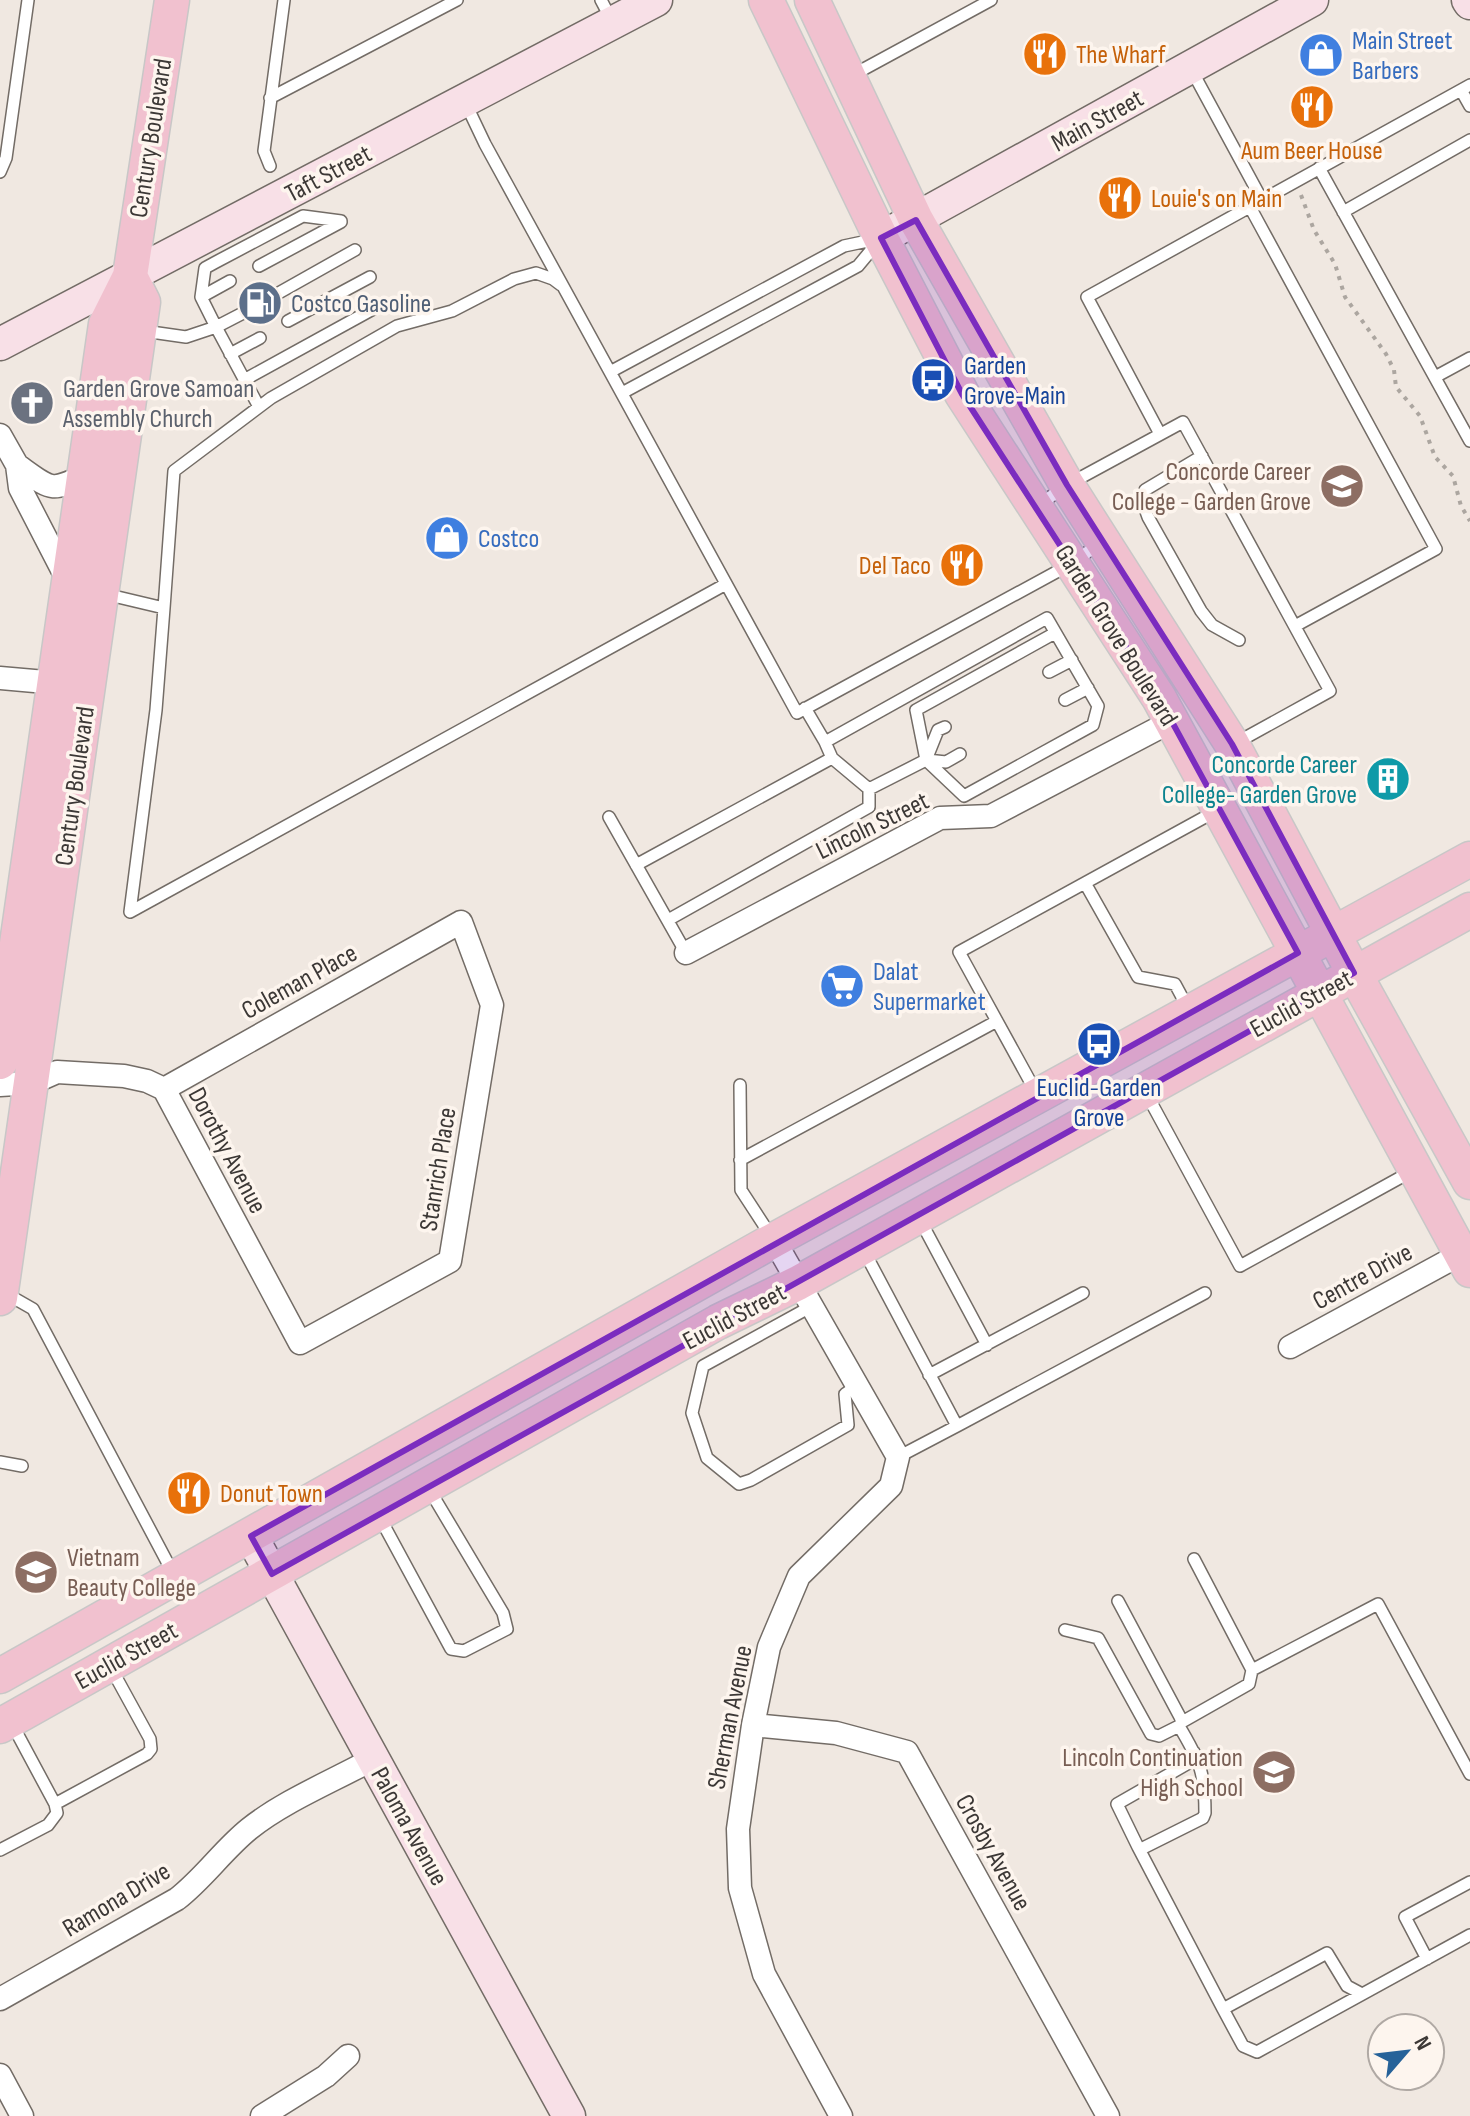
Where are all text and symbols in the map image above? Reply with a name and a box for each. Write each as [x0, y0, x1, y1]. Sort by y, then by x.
place label: Main Street Barbers [1352, 26, 1452, 87]
restaurant icon: The Wharf [1021, 30, 1069, 78]
shop icon: Main Street Barbers [1297, 31, 1345, 79]
place label: The Wharf [1076, 40, 1166, 71]
street label: Century Boulevard [124, 56, 179, 220]
street label: Main Street [1046, 83, 1149, 159]
restaurant icon: Aum Beer House [1288, 83, 1336, 131]
place label: Aum Beer House [1240, 136, 1383, 167]
street label: Taft Street [280, 139, 377, 210]
restaurant icon: Louie's on Main [1096, 174, 1144, 222]
place label: Louie's on Main [1151, 184, 1282, 215]
fuel station icon: Costco Gasoline [236, 279, 284, 327]
place label: Costco Gasoline [291, 289, 431, 320]
place label: Garden Grove-Main [964, 351, 1066, 412]
bus stop icon: Garden Grove-Main [909, 356, 957, 404]
place label: Garden Grove Samoan Assembly Church [62, 374, 254, 435]
church icon: Garden Grove Samoan Assembly Church [8, 379, 56, 427]
place label: Concorde Career College - Garden Grove [1112, 457, 1312, 518]
school or university icon: Concorde Career College - Garden Grove [1318, 462, 1366, 510]
shop icon: Costco [423, 514, 471, 562]
place label: Costco [478, 524, 539, 555]
street label: Garden Grove Boulevard [1048, 540, 1184, 732]
restaurant icon: Del Taco [938, 541, 986, 589]
place label: Del Taco [859, 551, 931, 582]
street label: Century Boulevard [49, 704, 102, 868]
place label: Concorde Career College- Garden Grove [1162, 750, 1358, 811]
building icon: Concorde Career College- Garden Grove [1364, 755, 1412, 803]
street label: Lincoln Street [811, 786, 934, 867]
street label: Coleman Place [237, 938, 363, 1027]
place label: Dalat Supermarket [873, 957, 986, 1018]
supermarket icon: Dalat Supermarket [818, 962, 866, 1010]
street label: Euclid Street [1245, 964, 1358, 1045]
bus stop icon: Euclid-Garden Grove [1075, 1020, 1123, 1068]
place label: Euclid-Garden Grove [1037, 1073, 1161, 1134]
street label: Dorothy Avenue [181, 1082, 273, 1219]
street label: Stanrich Place [413, 1105, 464, 1233]
street label: Centre Drive [1307, 1237, 1418, 1317]
street label: Euclid Street [678, 1277, 791, 1357]
restaurant icon: Donut Town [165, 1469, 213, 1517]
place label: Donut Town [220, 1479, 323, 1510]
place label: Vietnam Beauty College [67, 1543, 196, 1604]
school or university icon: Vietnam Beauty College [12, 1548, 60, 1596]
street label: Euclid Street [70, 1616, 183, 1697]
street label: Sherman Avenue [701, 1643, 760, 1792]
place label: Lincoln Continuation High School [1062, 1743, 1243, 1804]
school or university icon: Lincoln Continuation High School [1250, 1748, 1298, 1796]
street label: Paloma Avenue [363, 1762, 454, 1891]
street label: Crosby Avenue [948, 1789, 1037, 1916]
street label: Ramona Drive [57, 1856, 176, 1944]
north arrow [1366, 2012, 1446, 2092]
text: N [1408, 2032, 1437, 2055]

